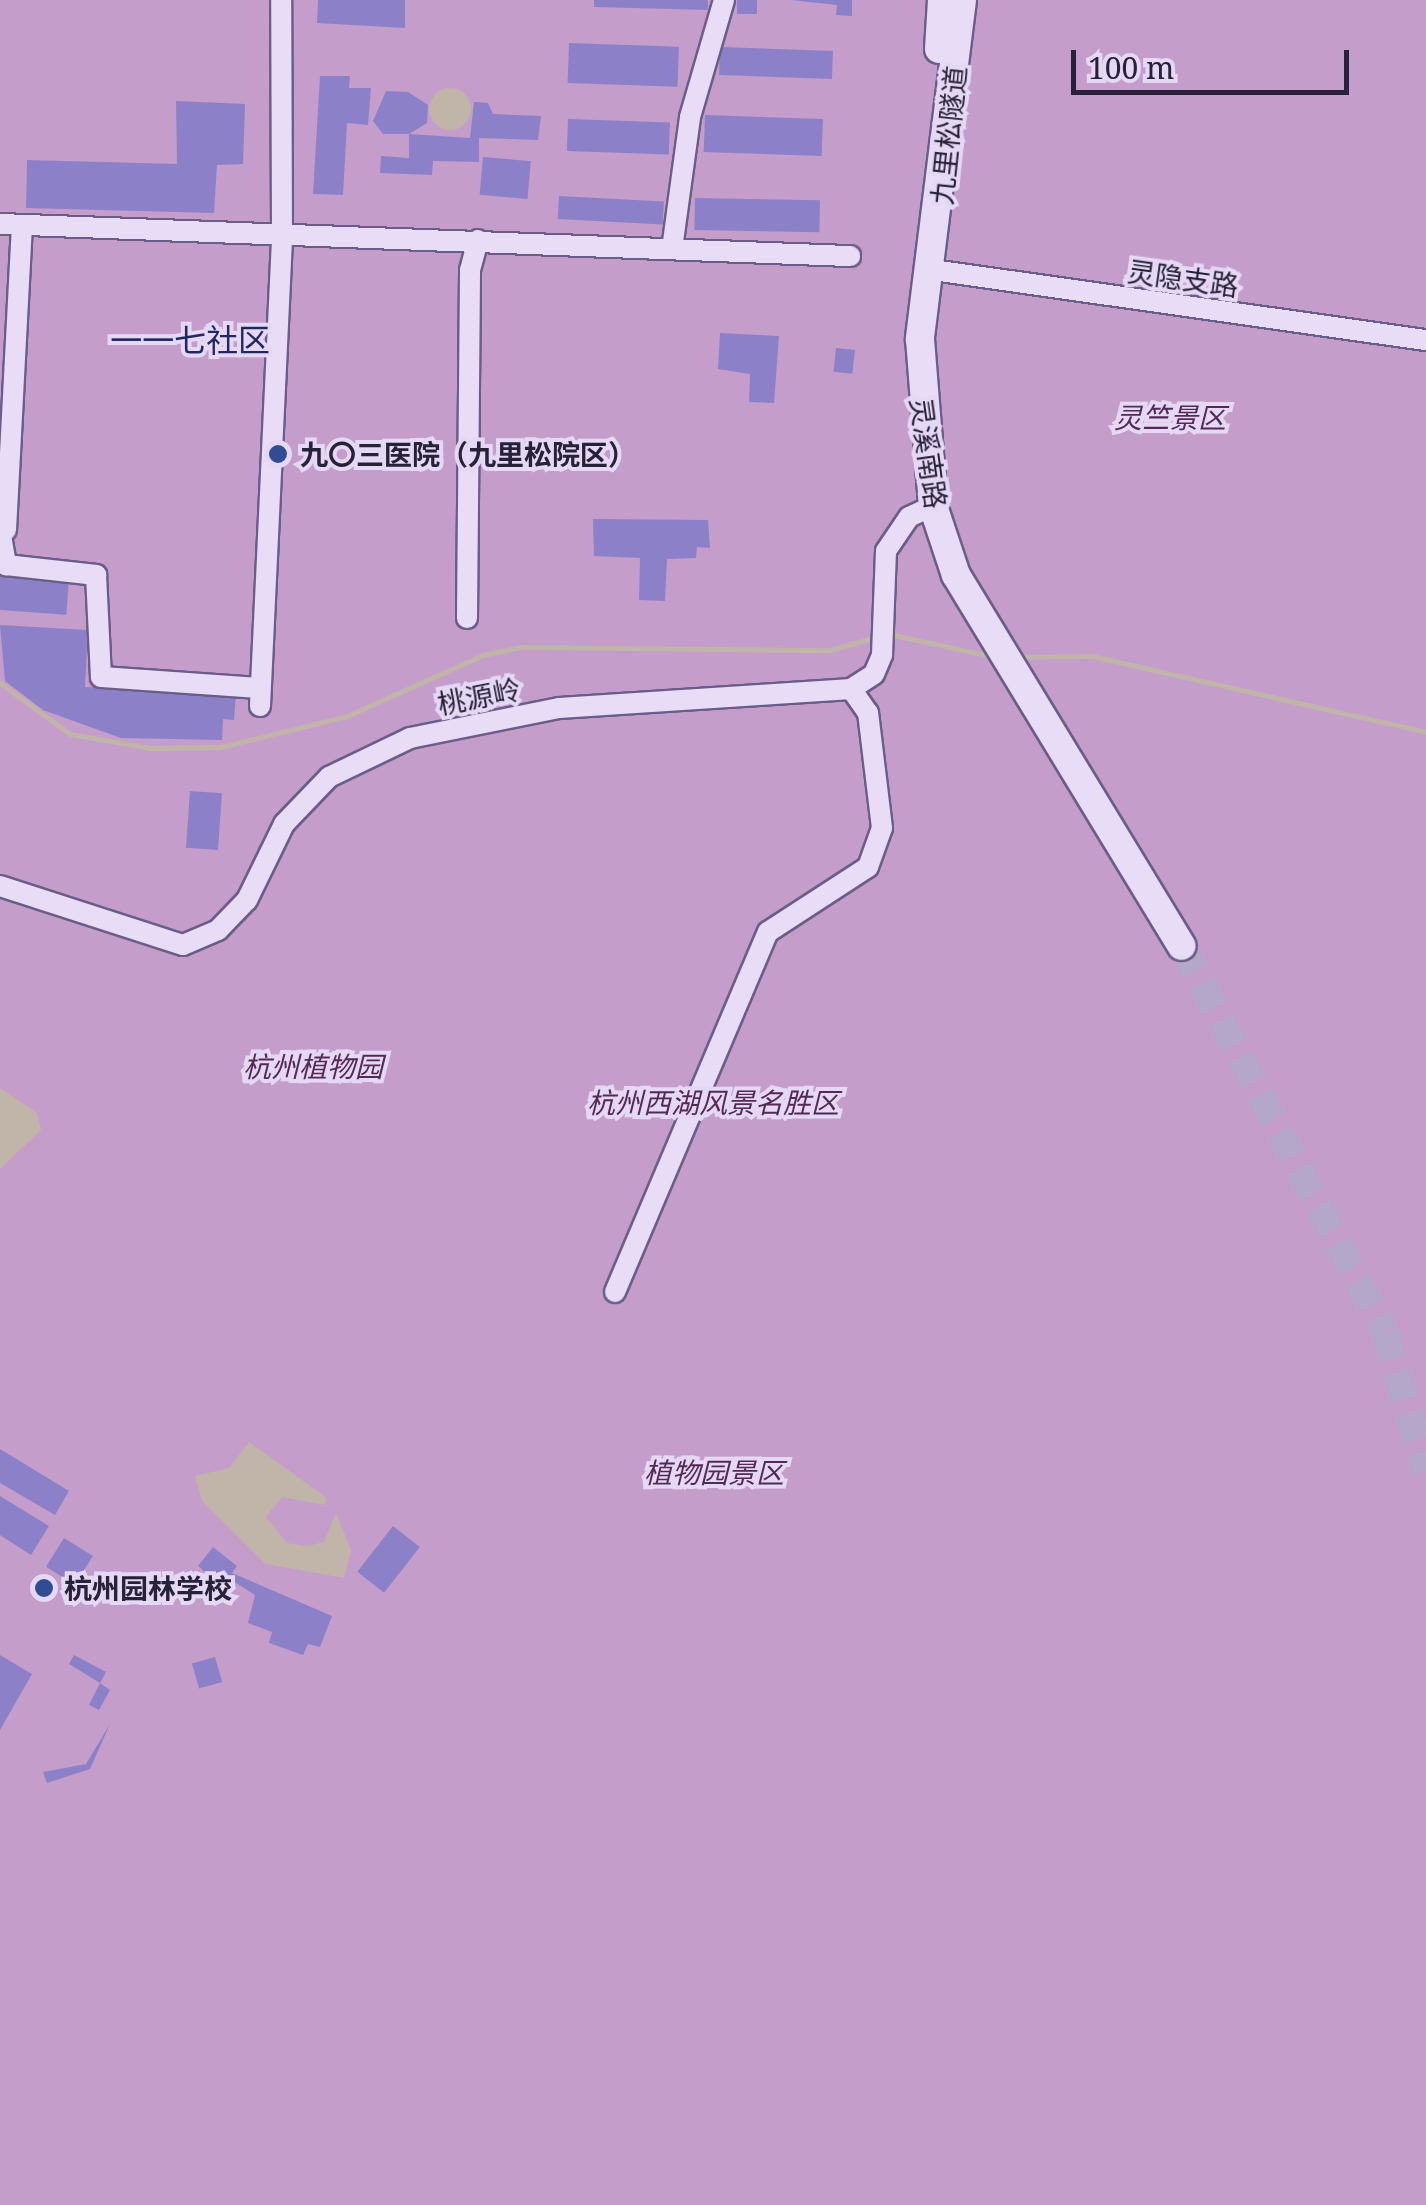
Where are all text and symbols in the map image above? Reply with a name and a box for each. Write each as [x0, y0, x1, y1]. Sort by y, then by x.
scale bar [1076, 30, 1354, 92]
text: 100 m [1088, 47, 1174, 88]
street label: 九里松隧道 [924, 64, 972, 206]
street label: 灵隐支路 [1125, 254, 1241, 302]
district label: 一一七社区 [110, 321, 270, 359]
street label: 灵溪南路 [905, 395, 953, 511]
park label: 灵竺景区 [1114, 400, 1226, 434]
place label: 九〇三医院（九里松院区） [300, 437, 636, 471]
marker: 九〇三医院（九里松院区） [265, 441, 291, 467]
street label: 桃源岭 [435, 671, 523, 721]
park label: 杭州植物园 [243, 1049, 383, 1083]
park label: 杭州西湖风景名胜区 [587, 1085, 839, 1119]
park label: 植物园景区 [644, 1455, 784, 1489]
place label: 杭州园林学校 [64, 1571, 232, 1605]
marker: 杭州园林学校 [33, 1577, 55, 1599]

